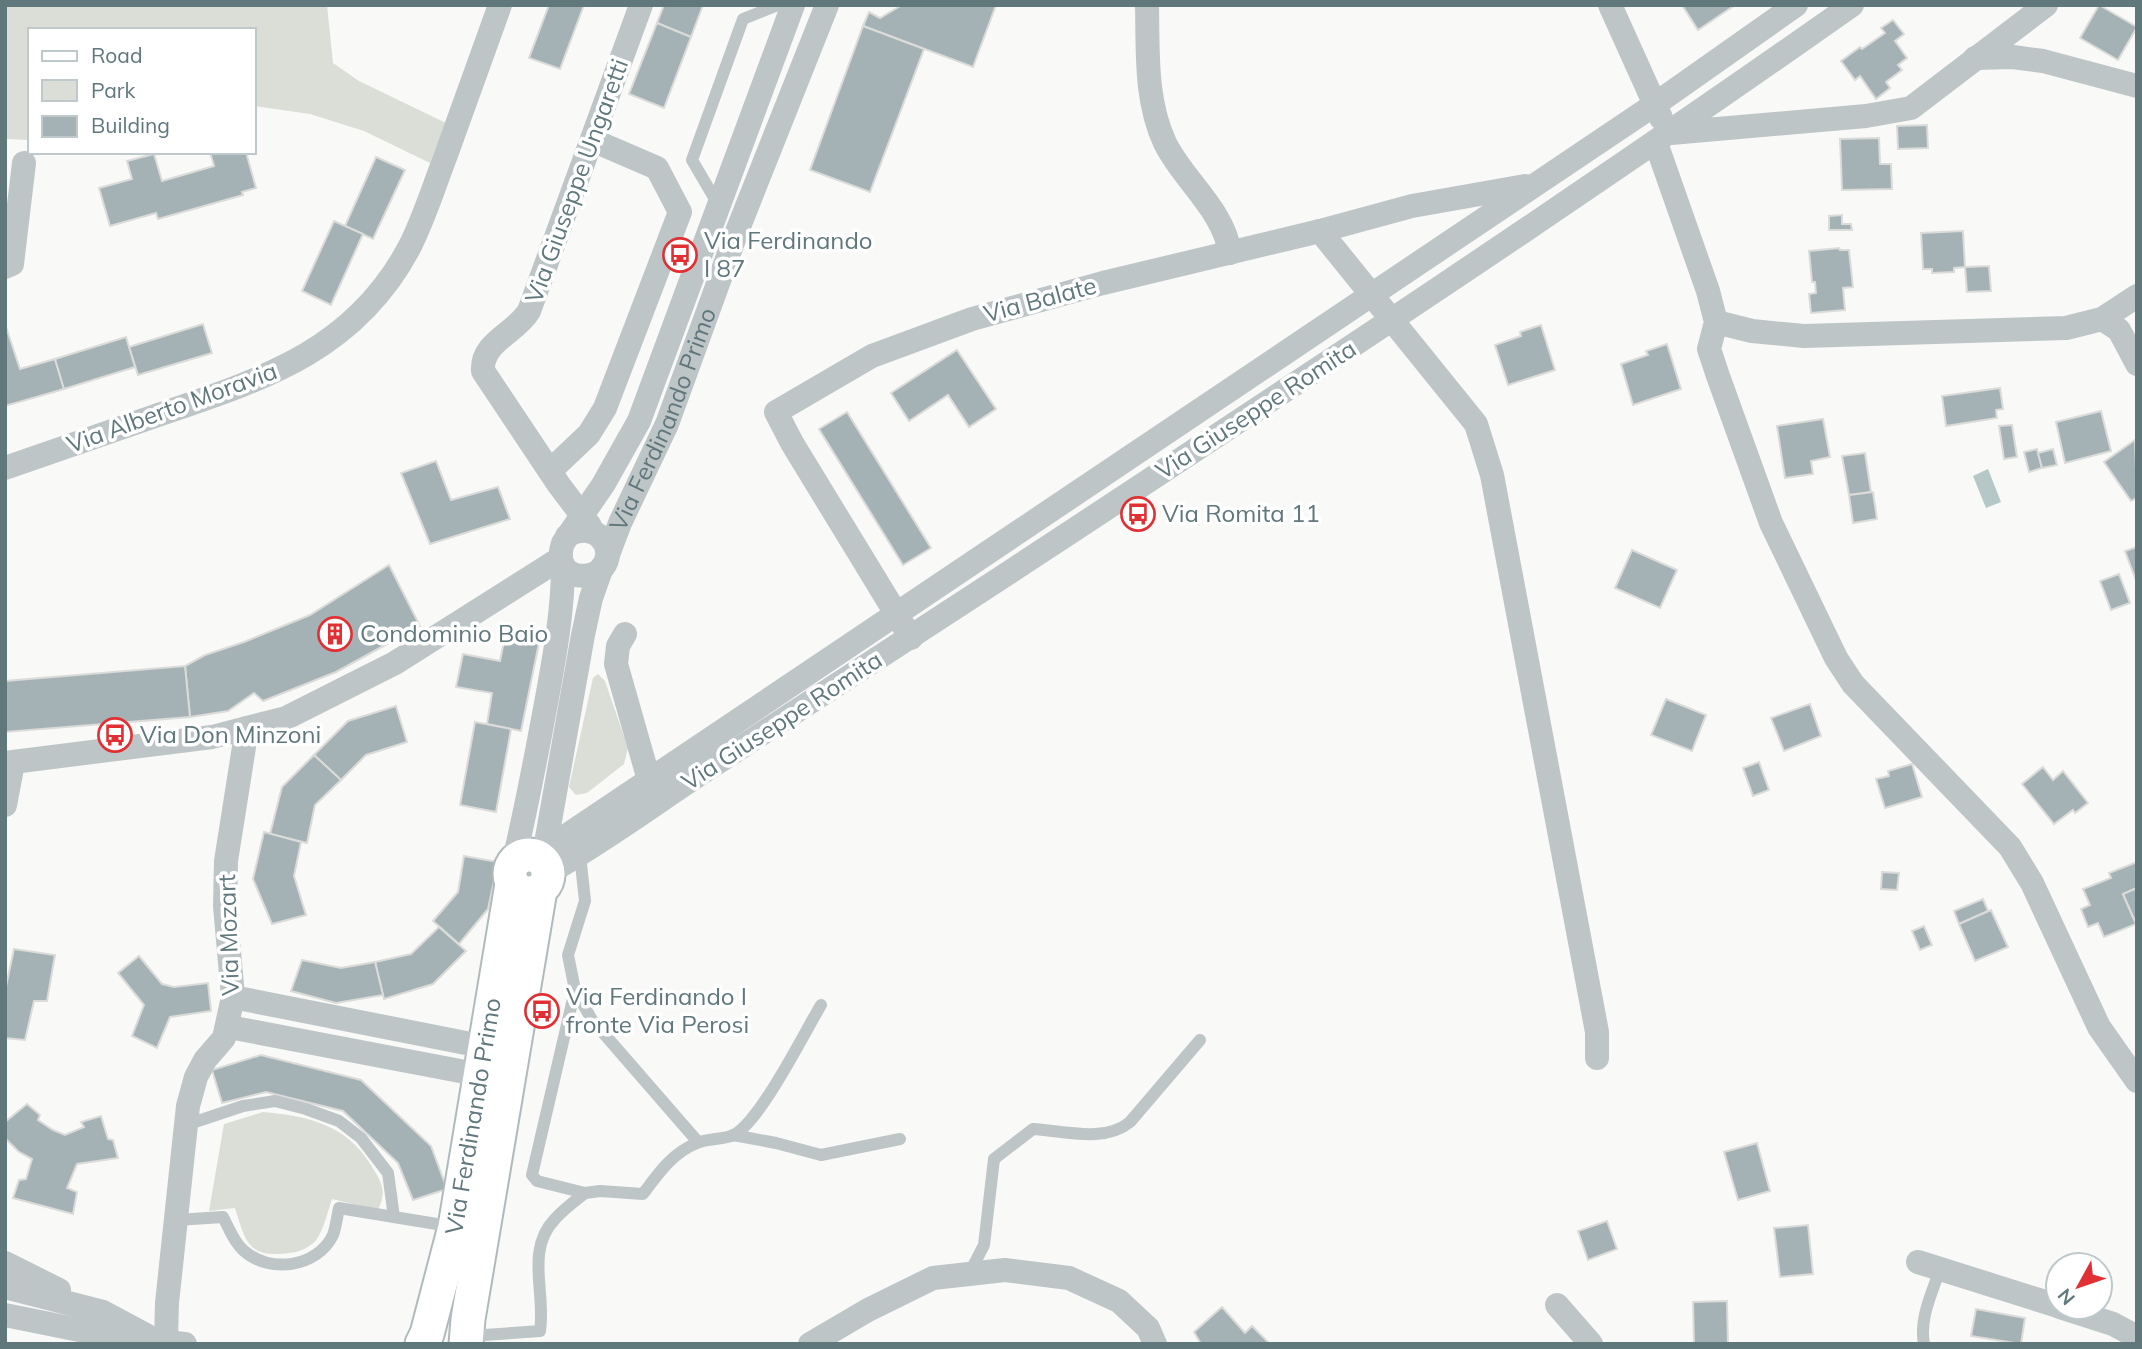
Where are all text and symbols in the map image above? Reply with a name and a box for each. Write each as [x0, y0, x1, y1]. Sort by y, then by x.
legend [28, 28, 256, 154]
text: Road [91, 42, 142, 68]
street label: Via Giuseppe Ungaretti [518, 55, 634, 307]
text: Park [91, 77, 135, 103]
text: Building [91, 112, 170, 138]
place label: Via Ferdinando I 87 [704, 225, 873, 283]
bus stop icon: Via Ferdinando I 87 [661, 236, 699, 274]
street label: Via Balate [980, 270, 1099, 328]
street label: Via Ferdinando Primo [602, 303, 722, 536]
street label: Via Giuseppe Romita [1150, 333, 1361, 485]
street label: Via Alberto Moravia [62, 355, 281, 459]
bus stop icon: Via Romita 11 [1119, 495, 1157, 533]
place label: Via Romita 11 [1162, 498, 1320, 528]
building icon: Condominio Baio [316, 615, 354, 653]
place label: Condominio Baio [360, 618, 548, 648]
street label: Via Giuseppe Romita [676, 644, 887, 796]
bus stop icon: Via Don Minzoni [96, 716, 134, 754]
place label: Via Don Minzoni [140, 719, 321, 749]
street label: Via Mozart [211, 874, 245, 996]
place label: Via Ferdinando I fronte Via Perosi [566, 981, 749, 1039]
bus stop icon: Via Ferdinando I fronte Via Perosi [523, 992, 561, 1030]
street label: Via Ferdinando Primo [438, 996, 507, 1237]
north arrow [2044, 1251, 2114, 1321]
text: N [2052, 1284, 2080, 1310]

